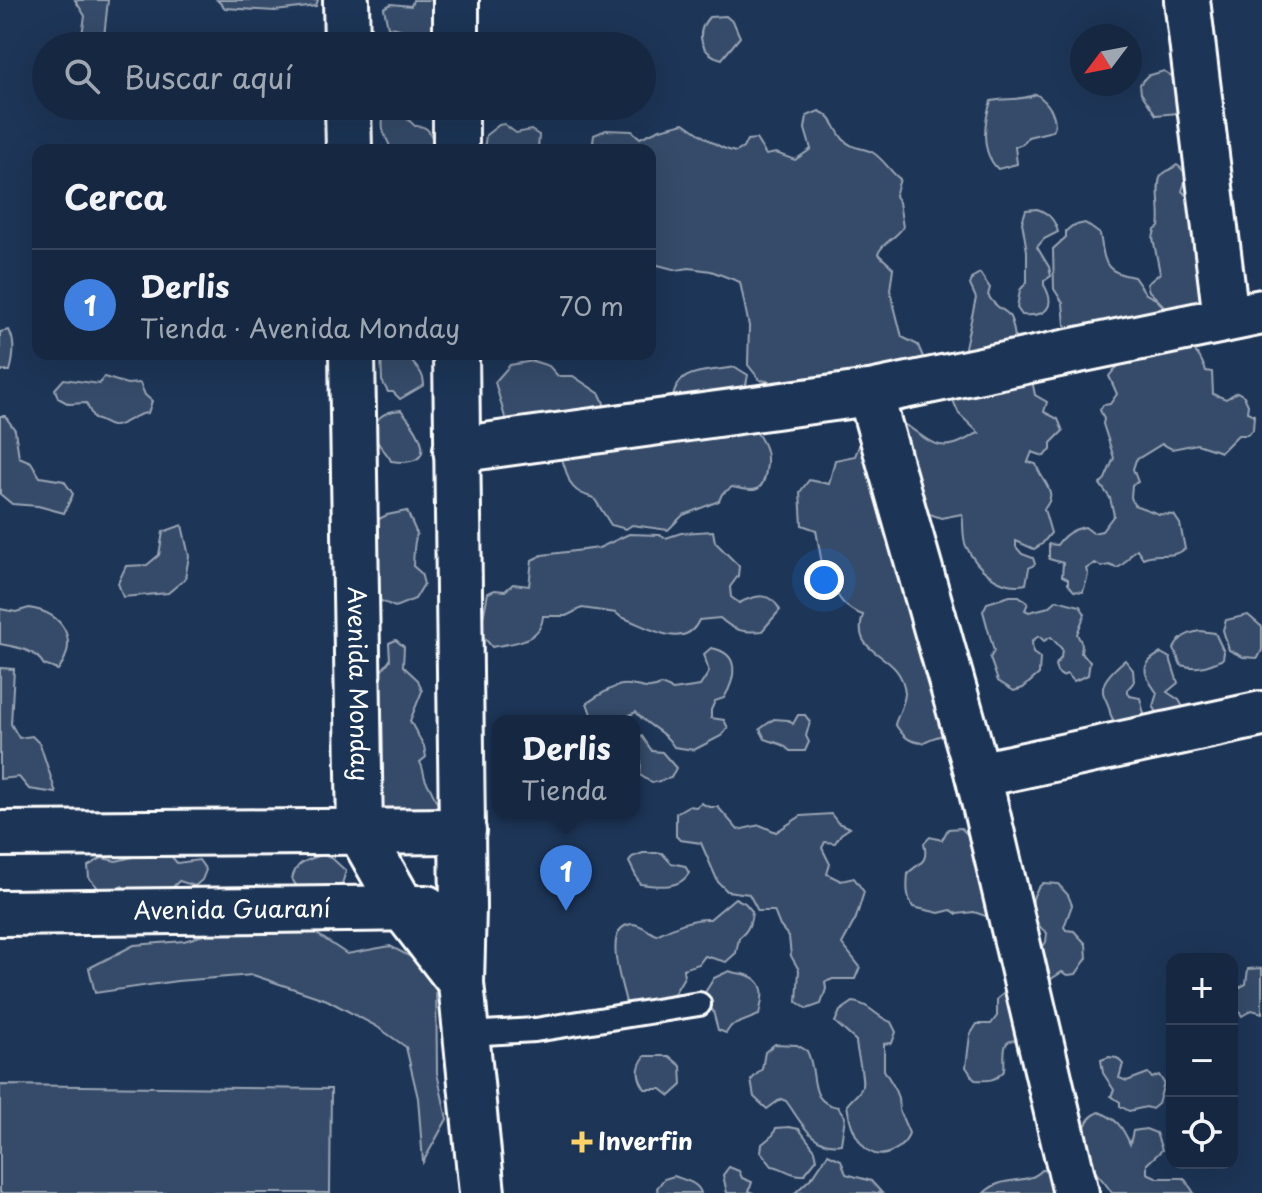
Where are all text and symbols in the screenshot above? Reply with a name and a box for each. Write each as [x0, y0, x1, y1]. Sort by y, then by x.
north arrow [1070, 24, 1142, 96]
search box [32, 32, 656, 120]
icon: search [60, 54, 104, 98]
text: Buscar aquí [124, 54, 293, 99]
text: Cerca [64, 170, 167, 222]
text: Derlis [140, 263, 230, 308]
text: 1 [84, 286, 96, 325]
text: 70 m [559, 286, 624, 325]
text: Tienda · Avenida Monday [140, 308, 460, 347]
your location [804, 560, 844, 600]
street label: Avenida Monday [340, 586, 379, 782]
popup [492, 715, 640, 819]
text: Derlis [521, 725, 611, 770]
text: Tienda [521, 770, 607, 809]
pin: 1 [540, 845, 592, 911]
street label: Avenida Guaraní [133, 889, 331, 927]
map controls [1166, 953, 1238, 1169]
button: + [1166, 953, 1238, 1025]
button: − [1166, 1025, 1238, 1097]
button: locate [1166, 1097, 1238, 1169]
place label: Inverfin [598, 1122, 693, 1158]
marker: Inverfin [573, 1133, 591, 1151]

